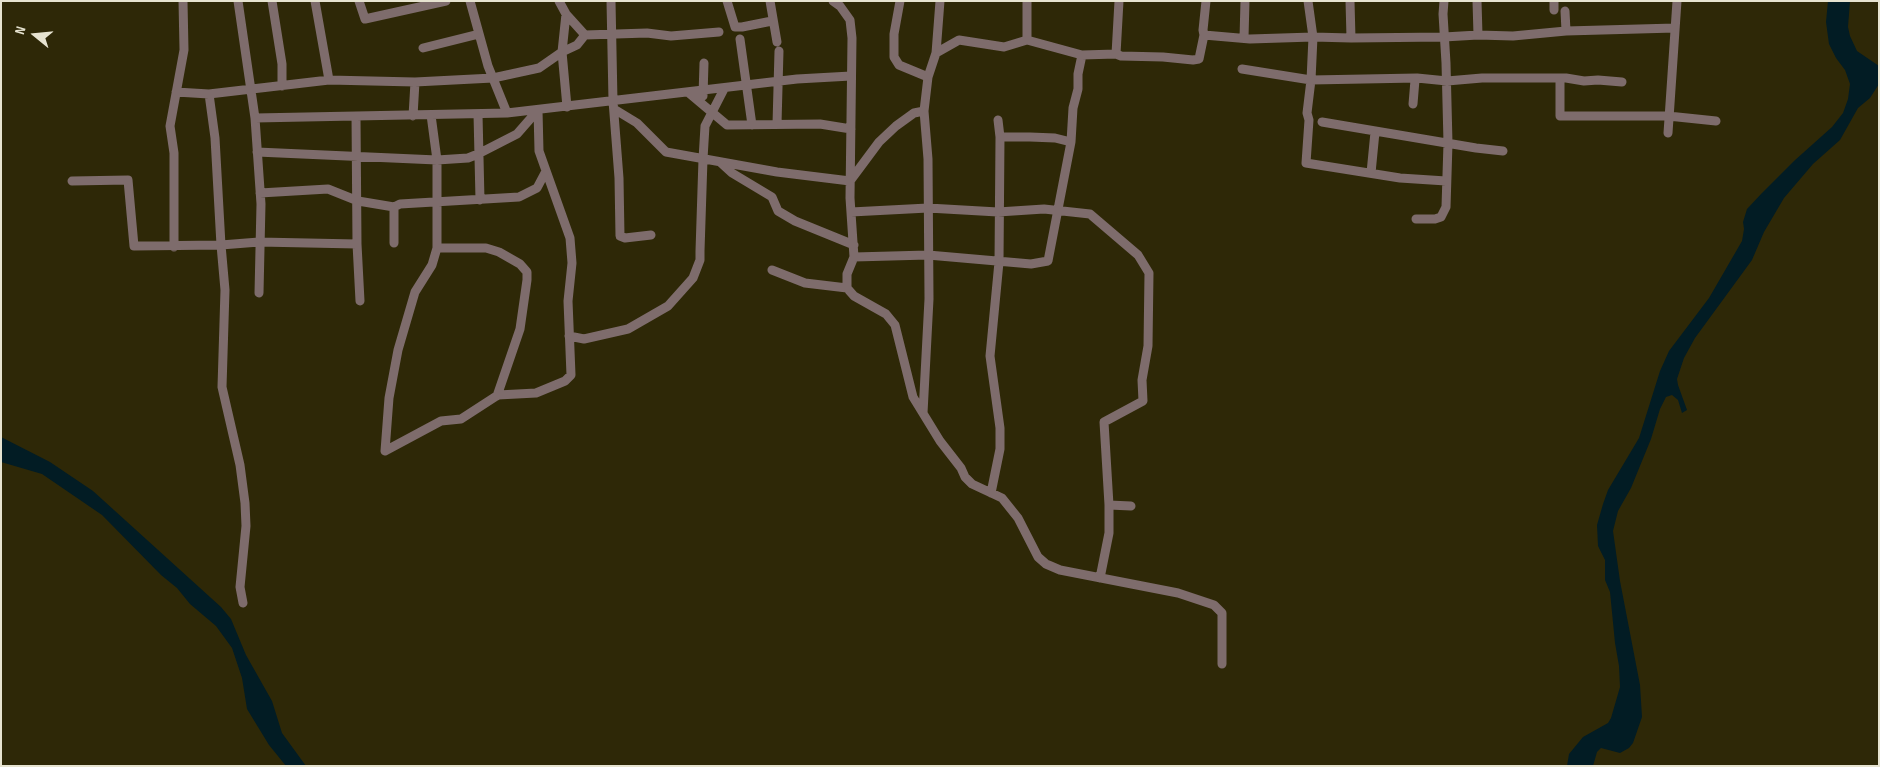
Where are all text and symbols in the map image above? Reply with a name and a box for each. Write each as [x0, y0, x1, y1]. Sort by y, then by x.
north arrow [10, 10, 60, 60]
text: N [11, 24, 29, 37]

